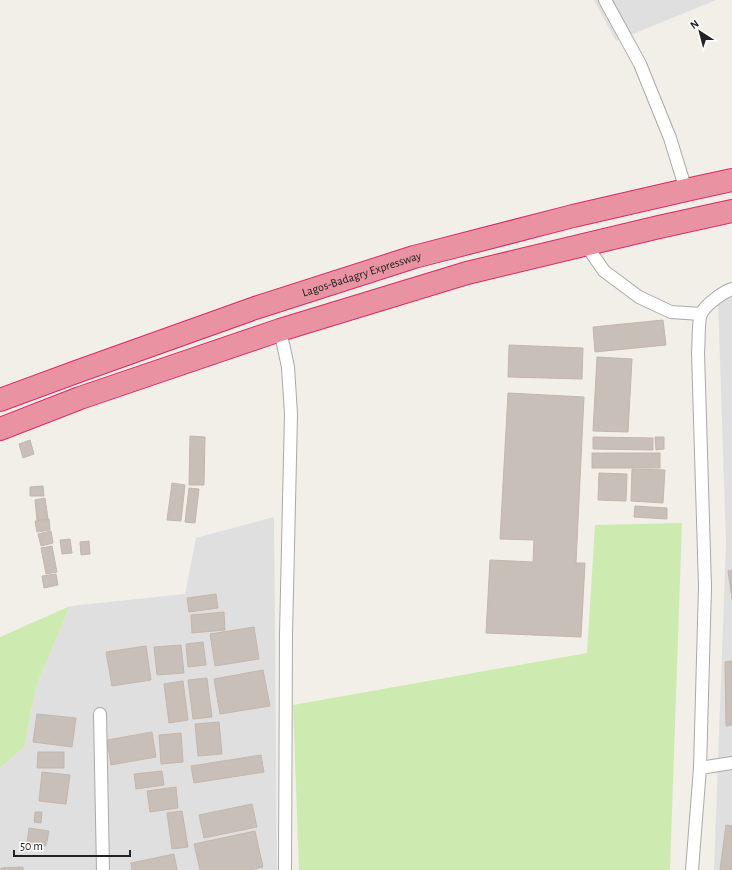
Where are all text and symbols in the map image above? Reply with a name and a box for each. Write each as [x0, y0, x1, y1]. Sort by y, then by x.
north arrow [680, 12, 720, 52]
text: N [688, 18, 701, 31]
street label: Lagos-Badagry Expressway [300, 249, 423, 299]
scale bar [14, 832, 130, 858]
text: 50 m [20, 840, 43, 852]

